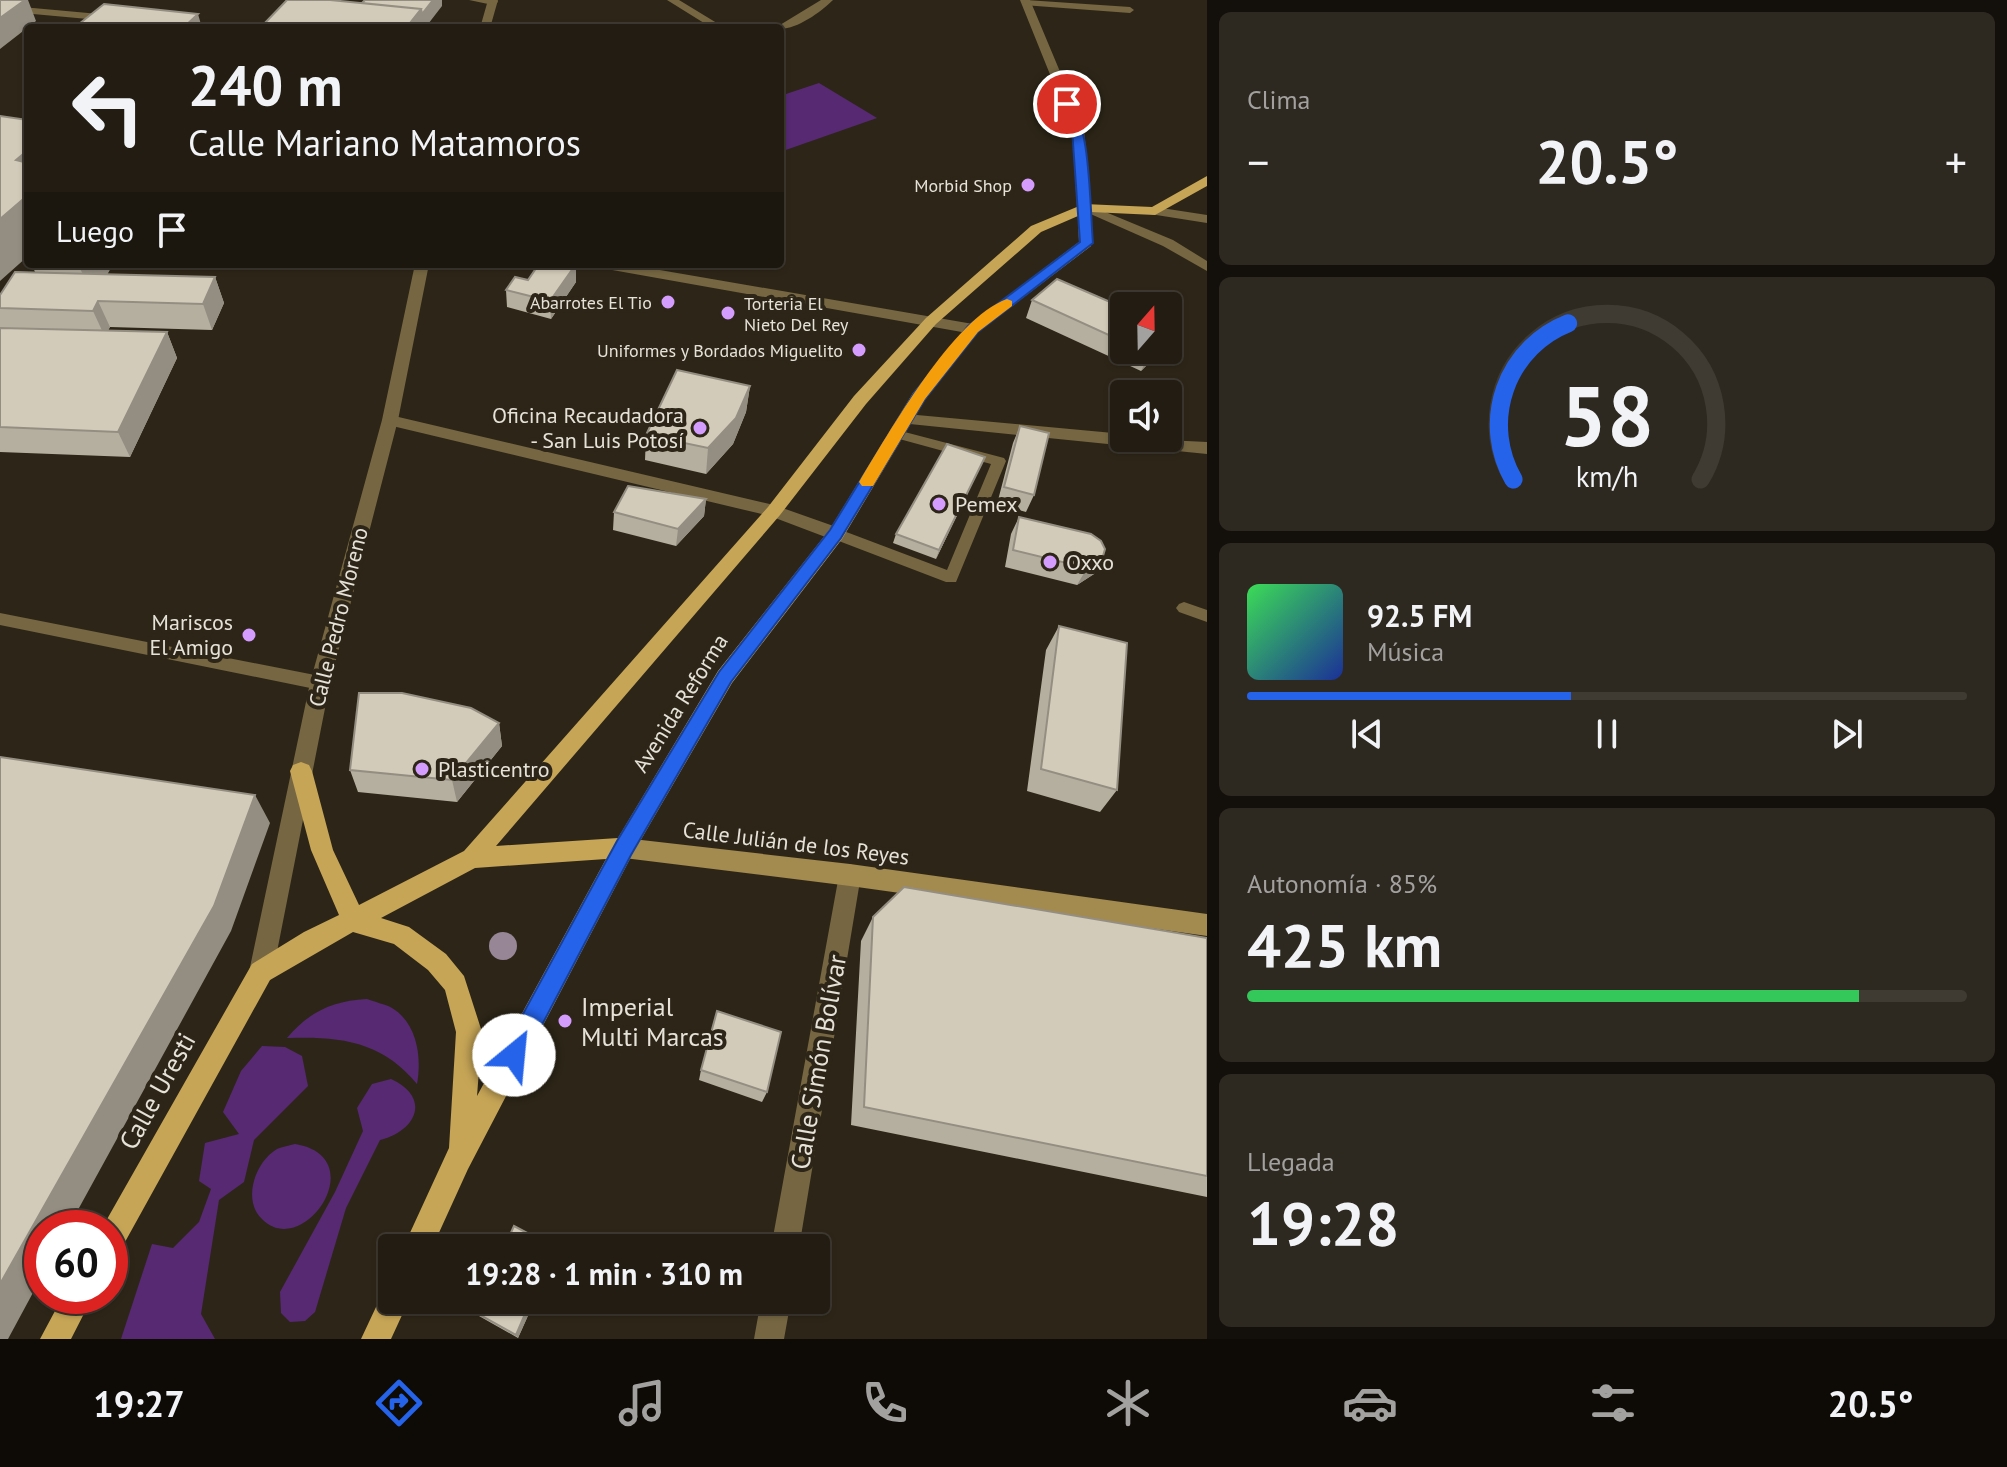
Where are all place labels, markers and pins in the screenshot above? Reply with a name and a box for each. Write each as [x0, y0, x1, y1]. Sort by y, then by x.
pin [1033, 70, 1101, 138]
place label: Morbid Shop [914, 174, 1012, 197]
marker: Morbid Shop [1019, 176, 1037, 194]
place label: Abarrotes El Tio [530, 291, 652, 314]
place label: Torteria El Nieto Del Rey [744, 292, 849, 336]
marker: Abarrotes El Tio [659, 293, 677, 311]
marker: Torteria El Nieto Del Rey [719, 304, 737, 322]
place label: Uniformes y Bordados Miguelito [597, 339, 843, 362]
marker: Uniformes y Bordados Miguelito [850, 341, 868, 359]
place label: Oficina Recaudadora - San Luis Potosí [492, 401, 684, 454]
marker: Oficina Recaudadora - San Luis Potosí [691, 419, 709, 437]
place label: Pemex [955, 490, 1018, 518]
marker: Pemex [930, 495, 948, 513]
place label: Oxxo [1066, 548, 1114, 576]
marker: Oxxo [1041, 553, 1059, 571]
place label: Mariscos El Amigo [149, 608, 233, 661]
marker: Mariscos El Amigo [240, 626, 258, 644]
place label: Plasticentro [438, 755, 550, 783]
marker: Plasticentro [413, 760, 431, 778]
place label: Imperial Multi Marcas [581, 990, 724, 1053]
marker: Imperial Multi Marcas [556, 1012, 574, 1030]

